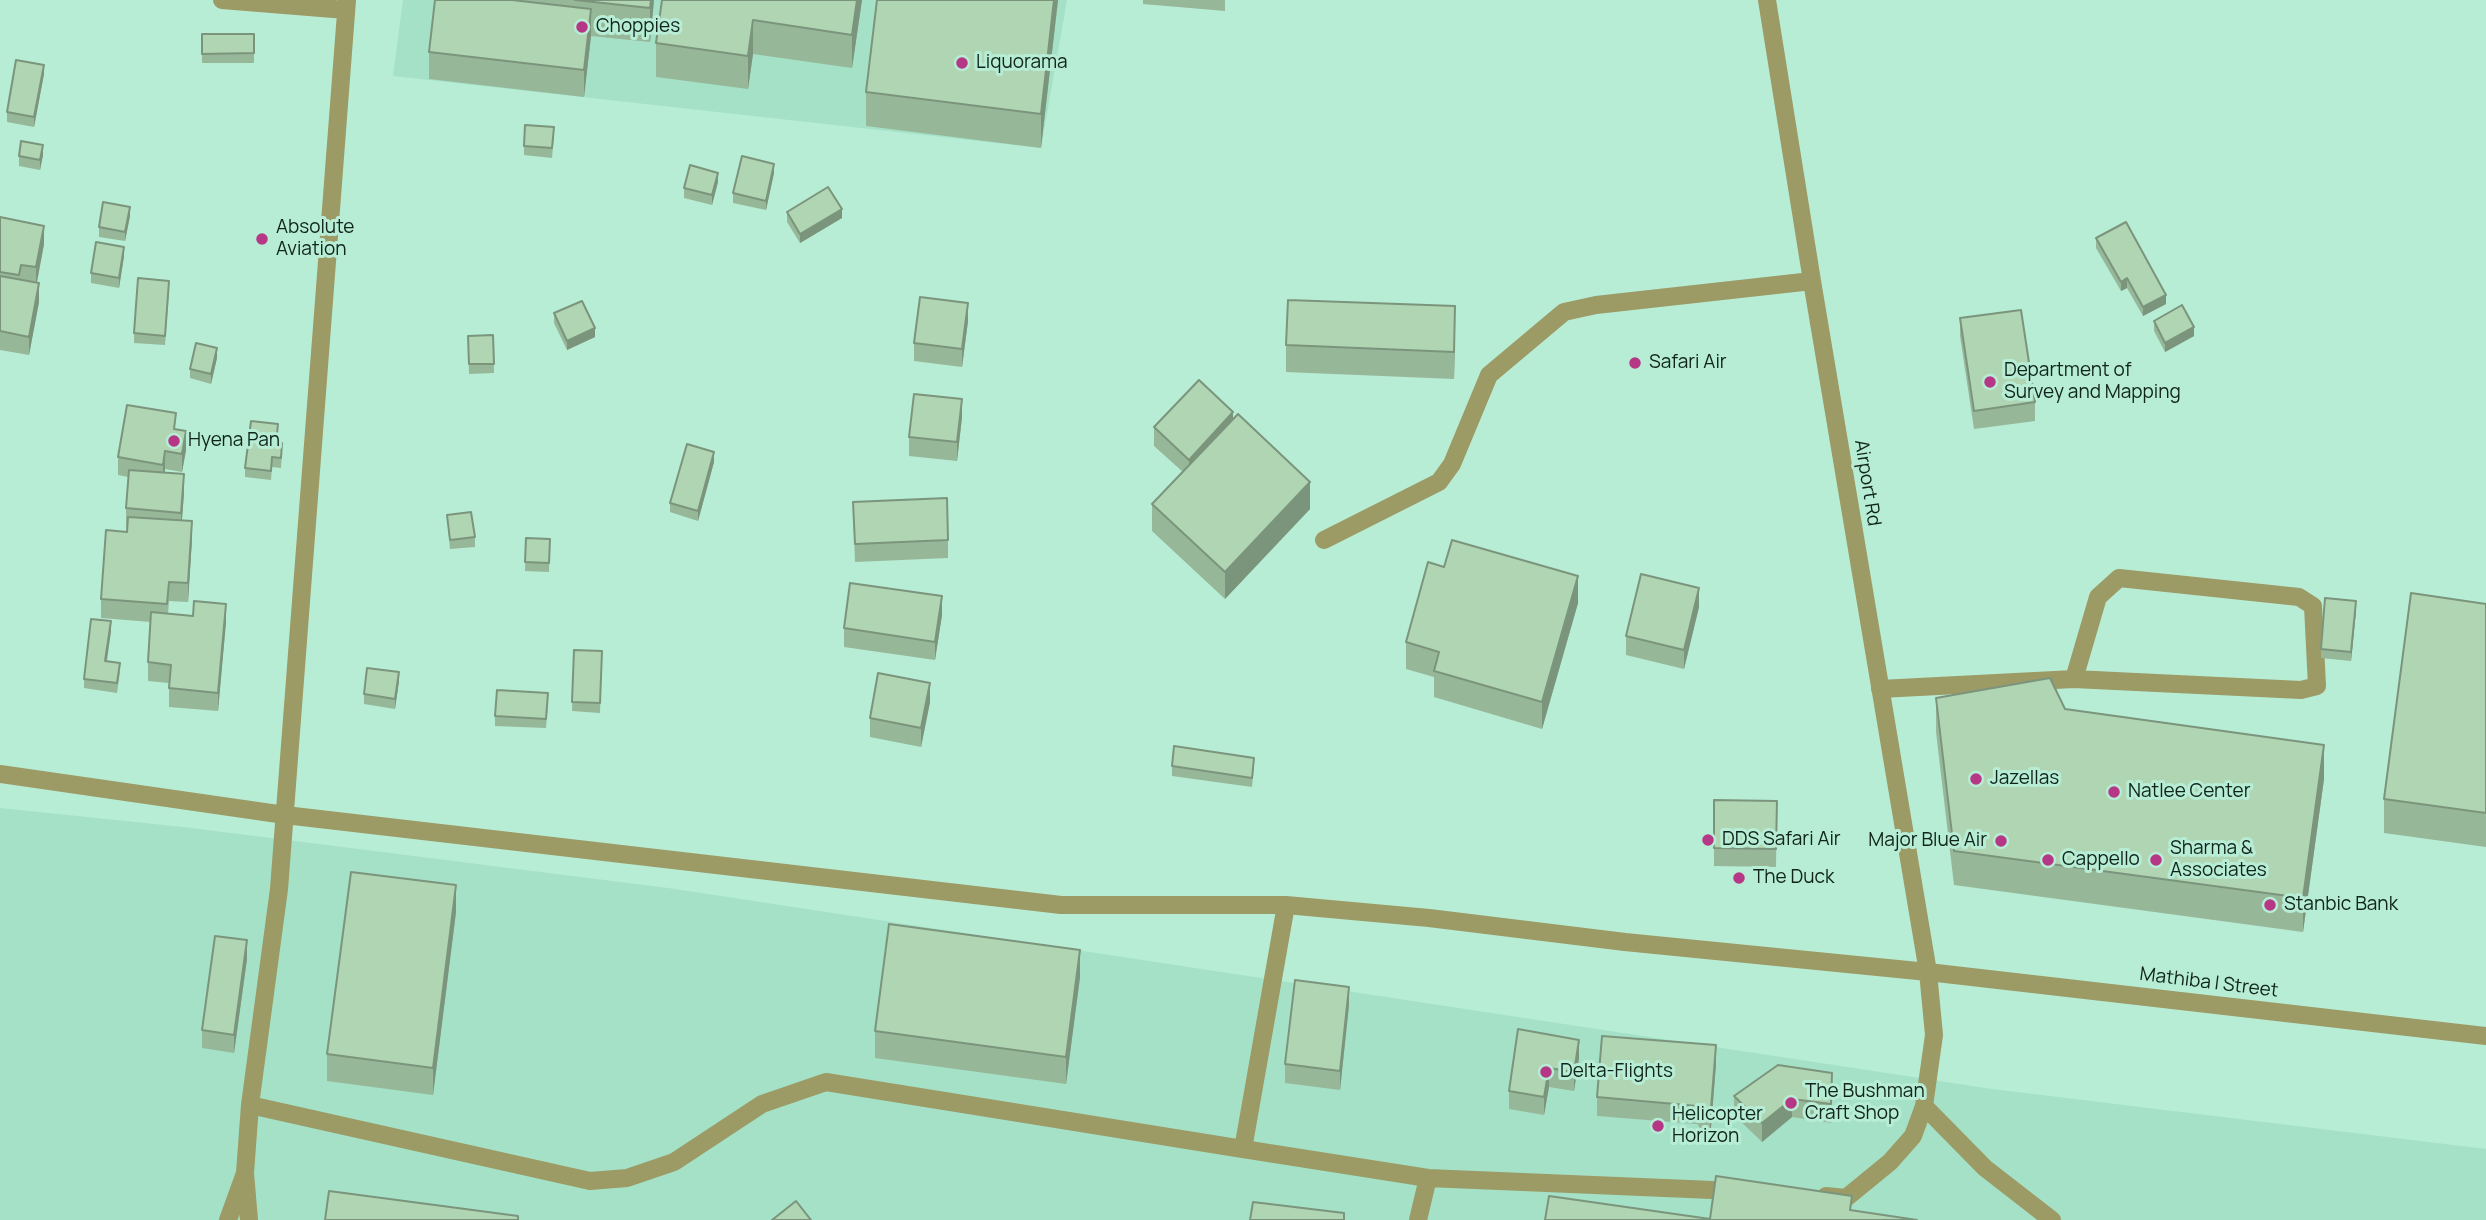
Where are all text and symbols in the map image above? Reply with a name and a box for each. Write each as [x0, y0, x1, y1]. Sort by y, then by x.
place label: Choppies [596, 16, 680, 38]
marker: Choppies [574, 19, 590, 35]
place label: Liquorama [976, 52, 1068, 74]
marker: Liquorama [954, 55, 970, 71]
place label: Absolute Aviation [276, 217, 354, 261]
marker: Absolute Aviation [254, 231, 270, 247]
place label: Safari Air [1649, 352, 1727, 374]
marker: Safari Air [1627, 355, 1643, 371]
place label: Department of Survey and Mapping [2004, 360, 2181, 404]
marker: Department of Survey and Mapping [1982, 374, 1998, 390]
place label: Hyena Pan [188, 430, 280, 452]
marker: Hyena Pan [166, 433, 182, 449]
street label: Airport Rd [1849, 438, 1885, 528]
place label: Jazellas [1990, 768, 2059, 790]
marker: Jazellas [1968, 771, 1984, 787]
place label: Natlee Center [2128, 781, 2251, 803]
marker: Natlee Center [2106, 784, 2122, 800]
place label: DDS Safari Air [1722, 829, 1841, 851]
place label: Major Blue Air [1868, 830, 1987, 852]
marker: DDS Safari Air [1700, 832, 1716, 848]
marker: Major Blue Air [1993, 833, 2009, 849]
place label: Sharma & Associates [2170, 838, 2267, 882]
place label: Cappello [2062, 849, 2140, 871]
marker: Cappello [2040, 852, 2056, 868]
marker: Sharma & Associates [2148, 852, 2164, 868]
place label: The Duck [1753, 867, 1835, 889]
marker: The Duck [1731, 870, 1747, 886]
place label: Stanbic Bank [2284, 894, 2398, 916]
marker: Stanbic Bank [2262, 897, 2278, 913]
street label: Mathiba I Street [2138, 963, 2280, 1003]
place label: Delta-Flights [1560, 1061, 1673, 1083]
marker: Delta-Flights [1538, 1064, 1554, 1080]
place label: The Bushman Craft Shop [1805, 1081, 1925, 1125]
marker: The Bushman Craft Shop [1783, 1095, 1799, 1111]
place label: Helicopter Horizon [1672, 1104, 1763, 1148]
marker: Helicopter Horizon [1650, 1118, 1666, 1134]

